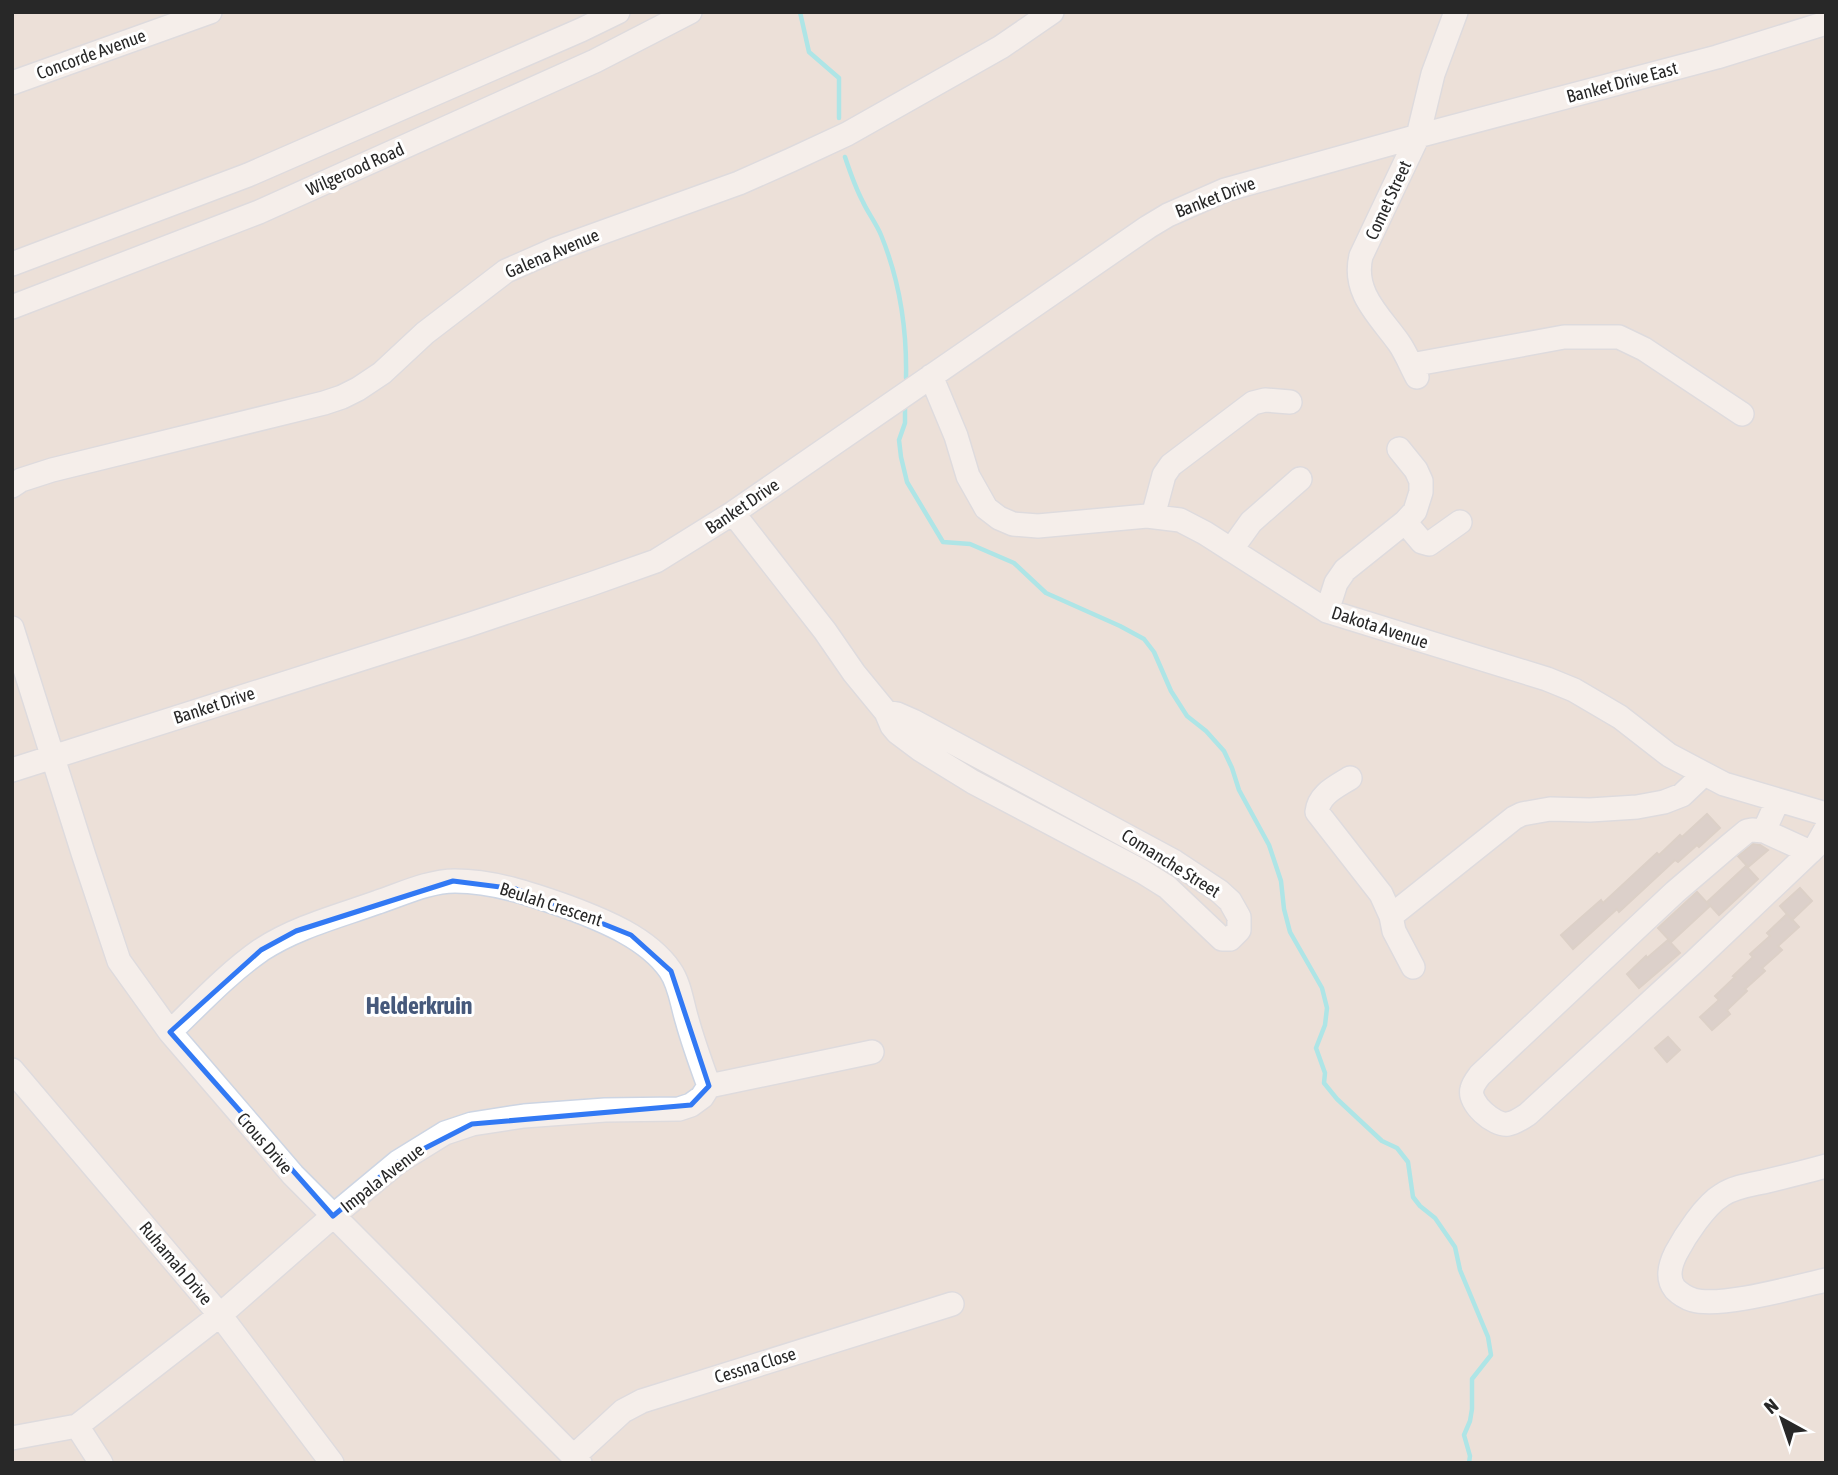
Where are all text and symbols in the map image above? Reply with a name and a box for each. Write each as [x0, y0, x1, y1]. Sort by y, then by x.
street label: Concorde Avenue [34, 25, 148, 83]
street label: Banket Drive East [1564, 57, 1680, 107]
street label: Wilgerood Road [303, 138, 407, 200]
street label: Comet Street [1361, 157, 1415, 243]
street label: Banket Drive [1172, 172, 1258, 222]
street label: Galena Avenue [502, 224, 602, 282]
street label: Banket Drive [701, 474, 783, 538]
street label: Dakota Avenue [1329, 602, 1431, 652]
street label: Banket Drive [171, 682, 257, 728]
street label: Comanche Street [1118, 824, 1224, 902]
street label: Beulah Crescent [497, 878, 605, 930]
district label: Helderkruin [366, 992, 472, 1019]
street label: Crous Drive [233, 1108, 297, 1178]
street label: Impala Avenue [336, 1139, 428, 1217]
street label: Ruhamah Drive [135, 1217, 217, 1309]
street label: Cessna Close [712, 1343, 798, 1387]
north arrow [1747, 1384, 1817, 1454]
text: N [1760, 1394, 1782, 1418]

